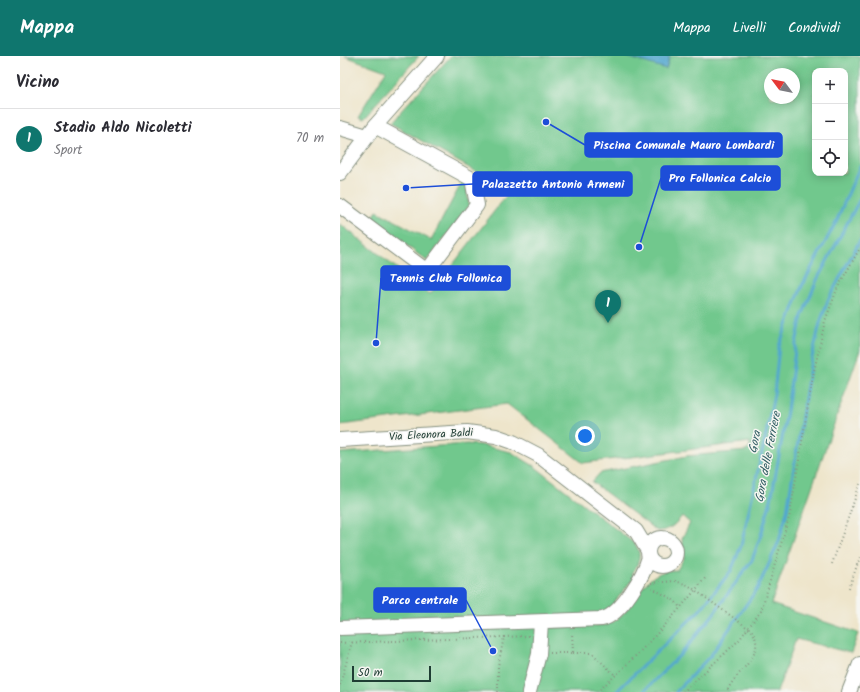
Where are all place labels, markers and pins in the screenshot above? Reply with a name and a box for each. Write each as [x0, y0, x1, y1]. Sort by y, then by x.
callout: Piscina Comunale Mauro Lombardi [585, 133, 782, 157]
callout: Pro Follonica Calcio [661, 166, 780, 190]
callout: Palazzetto Antonio Armeni [473, 172, 632, 196]
callout: Tennis Club Follonica [381, 266, 510, 290]
pin: 1 [595, 290, 621, 323]
callout: Parco centrale [374, 588, 466, 612]

